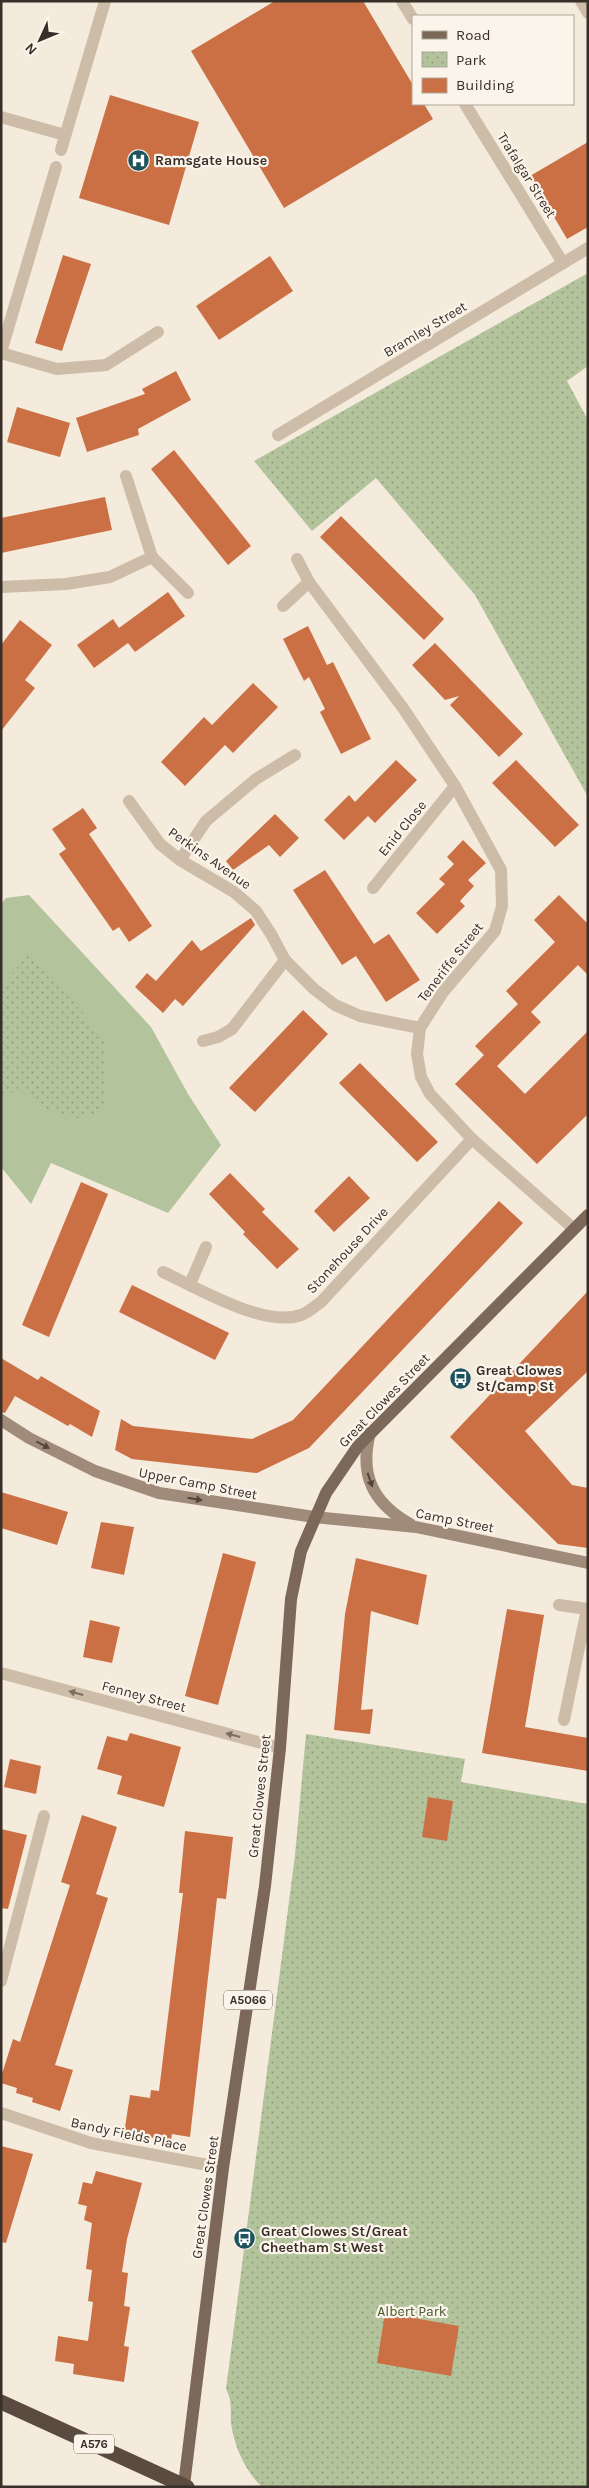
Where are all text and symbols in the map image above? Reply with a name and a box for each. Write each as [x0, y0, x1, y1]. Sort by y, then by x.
north arrow [15, 15, 65, 65]
legend [412, 15, 574, 105]
text: Road [456, 26, 491, 44]
text: N [21, 39, 41, 58]
text: Park [456, 51, 486, 69]
text: Building [456, 76, 514, 94]
street label: Trafalgar Street [494, 129, 560, 221]
hospital icon: Ramsgate House [127, 148, 151, 172]
place label: Ramsgate House [155, 152, 267, 169]
street label: Bramley Street [381, 298, 470, 361]
street label: Enid Close [375, 797, 430, 860]
street label: Perkins Avenue [165, 824, 254, 893]
street label: Teneriffe Street [414, 919, 487, 1006]
street label: Stonehouse Drive [303, 1204, 392, 1297]
street label: Great Clowes Street [335, 1350, 434, 1451]
place label: Great Clowes St/Camp St [476, 1362, 562, 1395]
bus stop icon: Great Clowes St/Camp St [448, 1366, 472, 1390]
one-way arrow [36, 1441, 50, 1449]
street label: Upper Camp Street [137, 1464, 259, 1503]
one-way arrow [367, 1473, 374, 1488]
one-way arrow [187, 1496, 203, 1504]
street label: Camp Street [414, 1505, 495, 1536]
street label: Fenney Street [100, 1677, 188, 1716]
one-way arrow [68, 1689, 83, 1697]
one-way arrow [225, 1731, 240, 1739]
street label: Great Clowes Street [245, 1733, 274, 1859]
road number: A5066 [224, 1990, 272, 2010]
street label: Bandy Fields Place [69, 2114, 189, 2155]
street label: Great Clowes Street [188, 2134, 223, 2260]
place label: Great Clowes St/Great Cheetham St West [261, 2223, 408, 2256]
bus stop icon: Great Clowes St/Great Cheetham St West [233, 2227, 257, 2251]
park label: Albert Park [377, 2303, 447, 2320]
road number: A576 [74, 2434, 114, 2454]

